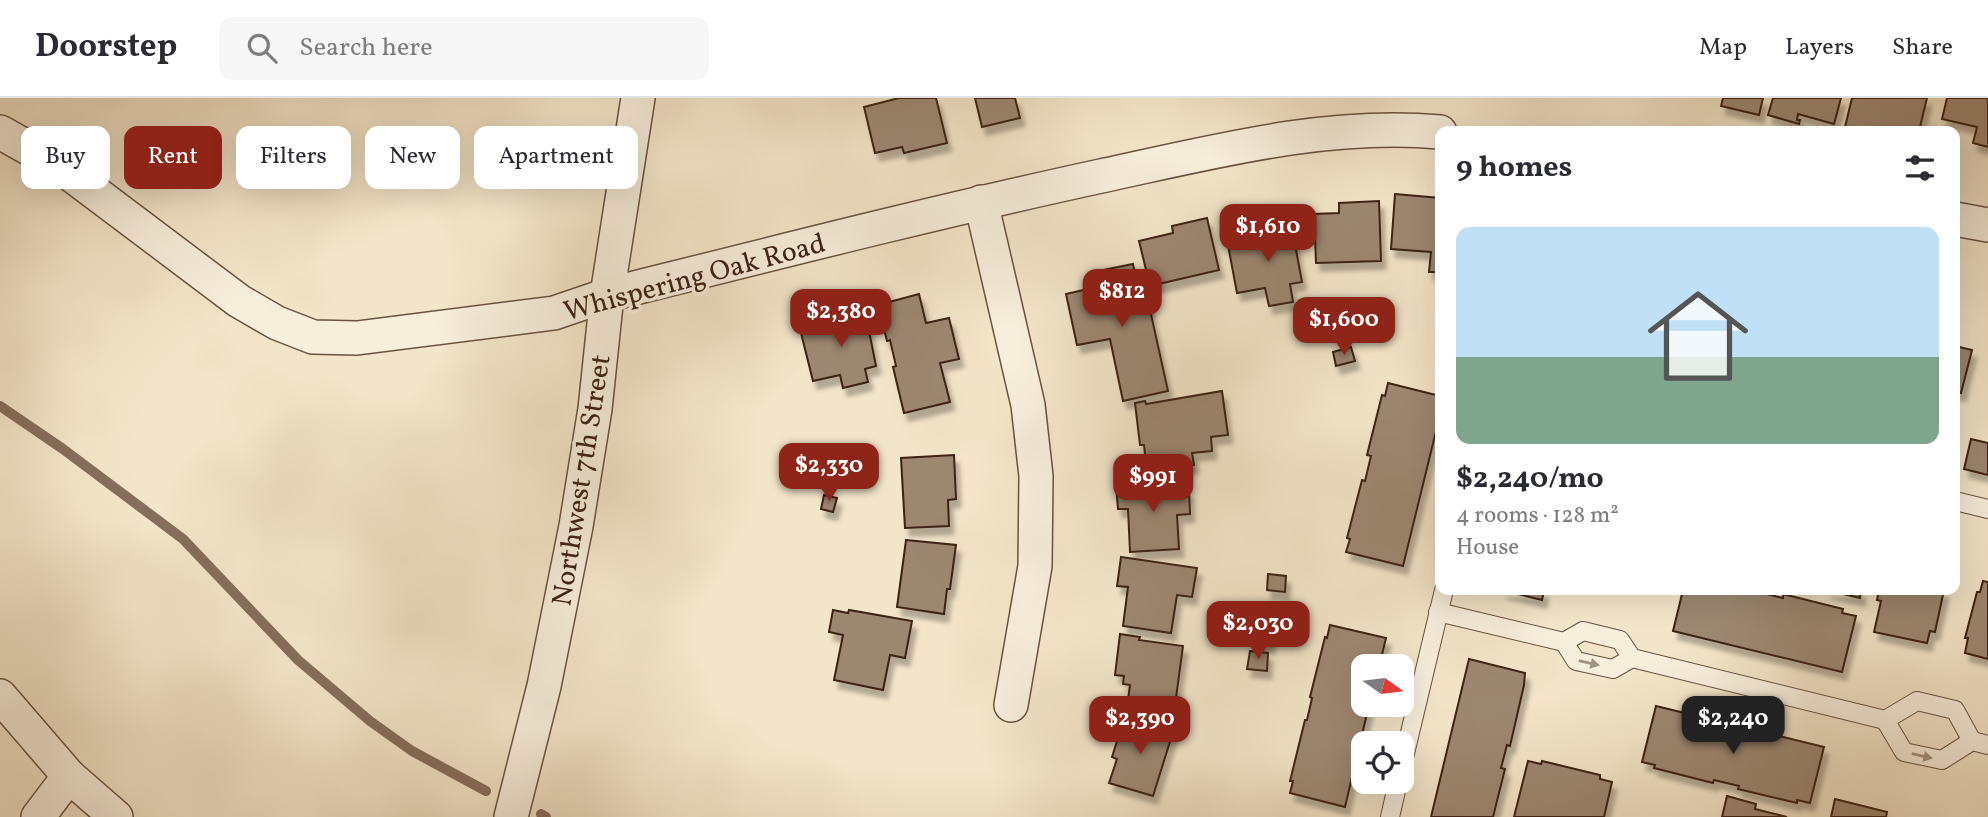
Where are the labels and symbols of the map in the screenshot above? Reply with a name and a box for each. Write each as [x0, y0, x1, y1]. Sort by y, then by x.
pin: $1,610 [1211, 204, 1325, 264]
street label: Whispering Oak Road [559, 225, 830, 332]
pin: $812 [1081, 270, 1163, 329]
pin: $2,380 [784, 289, 898, 349]
pin: $1,600 [1287, 298, 1401, 357]
street label: Northwest 7th Street [543, 352, 622, 609]
pin: $2,330 [772, 444, 886, 503]
pin: $991 [1112, 454, 1194, 514]
pin: $2,030 [1201, 602, 1315, 661]
north arrow [1351, 654, 1414, 718]
one-way arrow [1578, 658, 1600, 669]
pin: $2,390 [1083, 696, 1197, 756]
pin: $2,240 [1676, 696, 1790, 756]
one-way arrow [1911, 751, 1933, 762]

